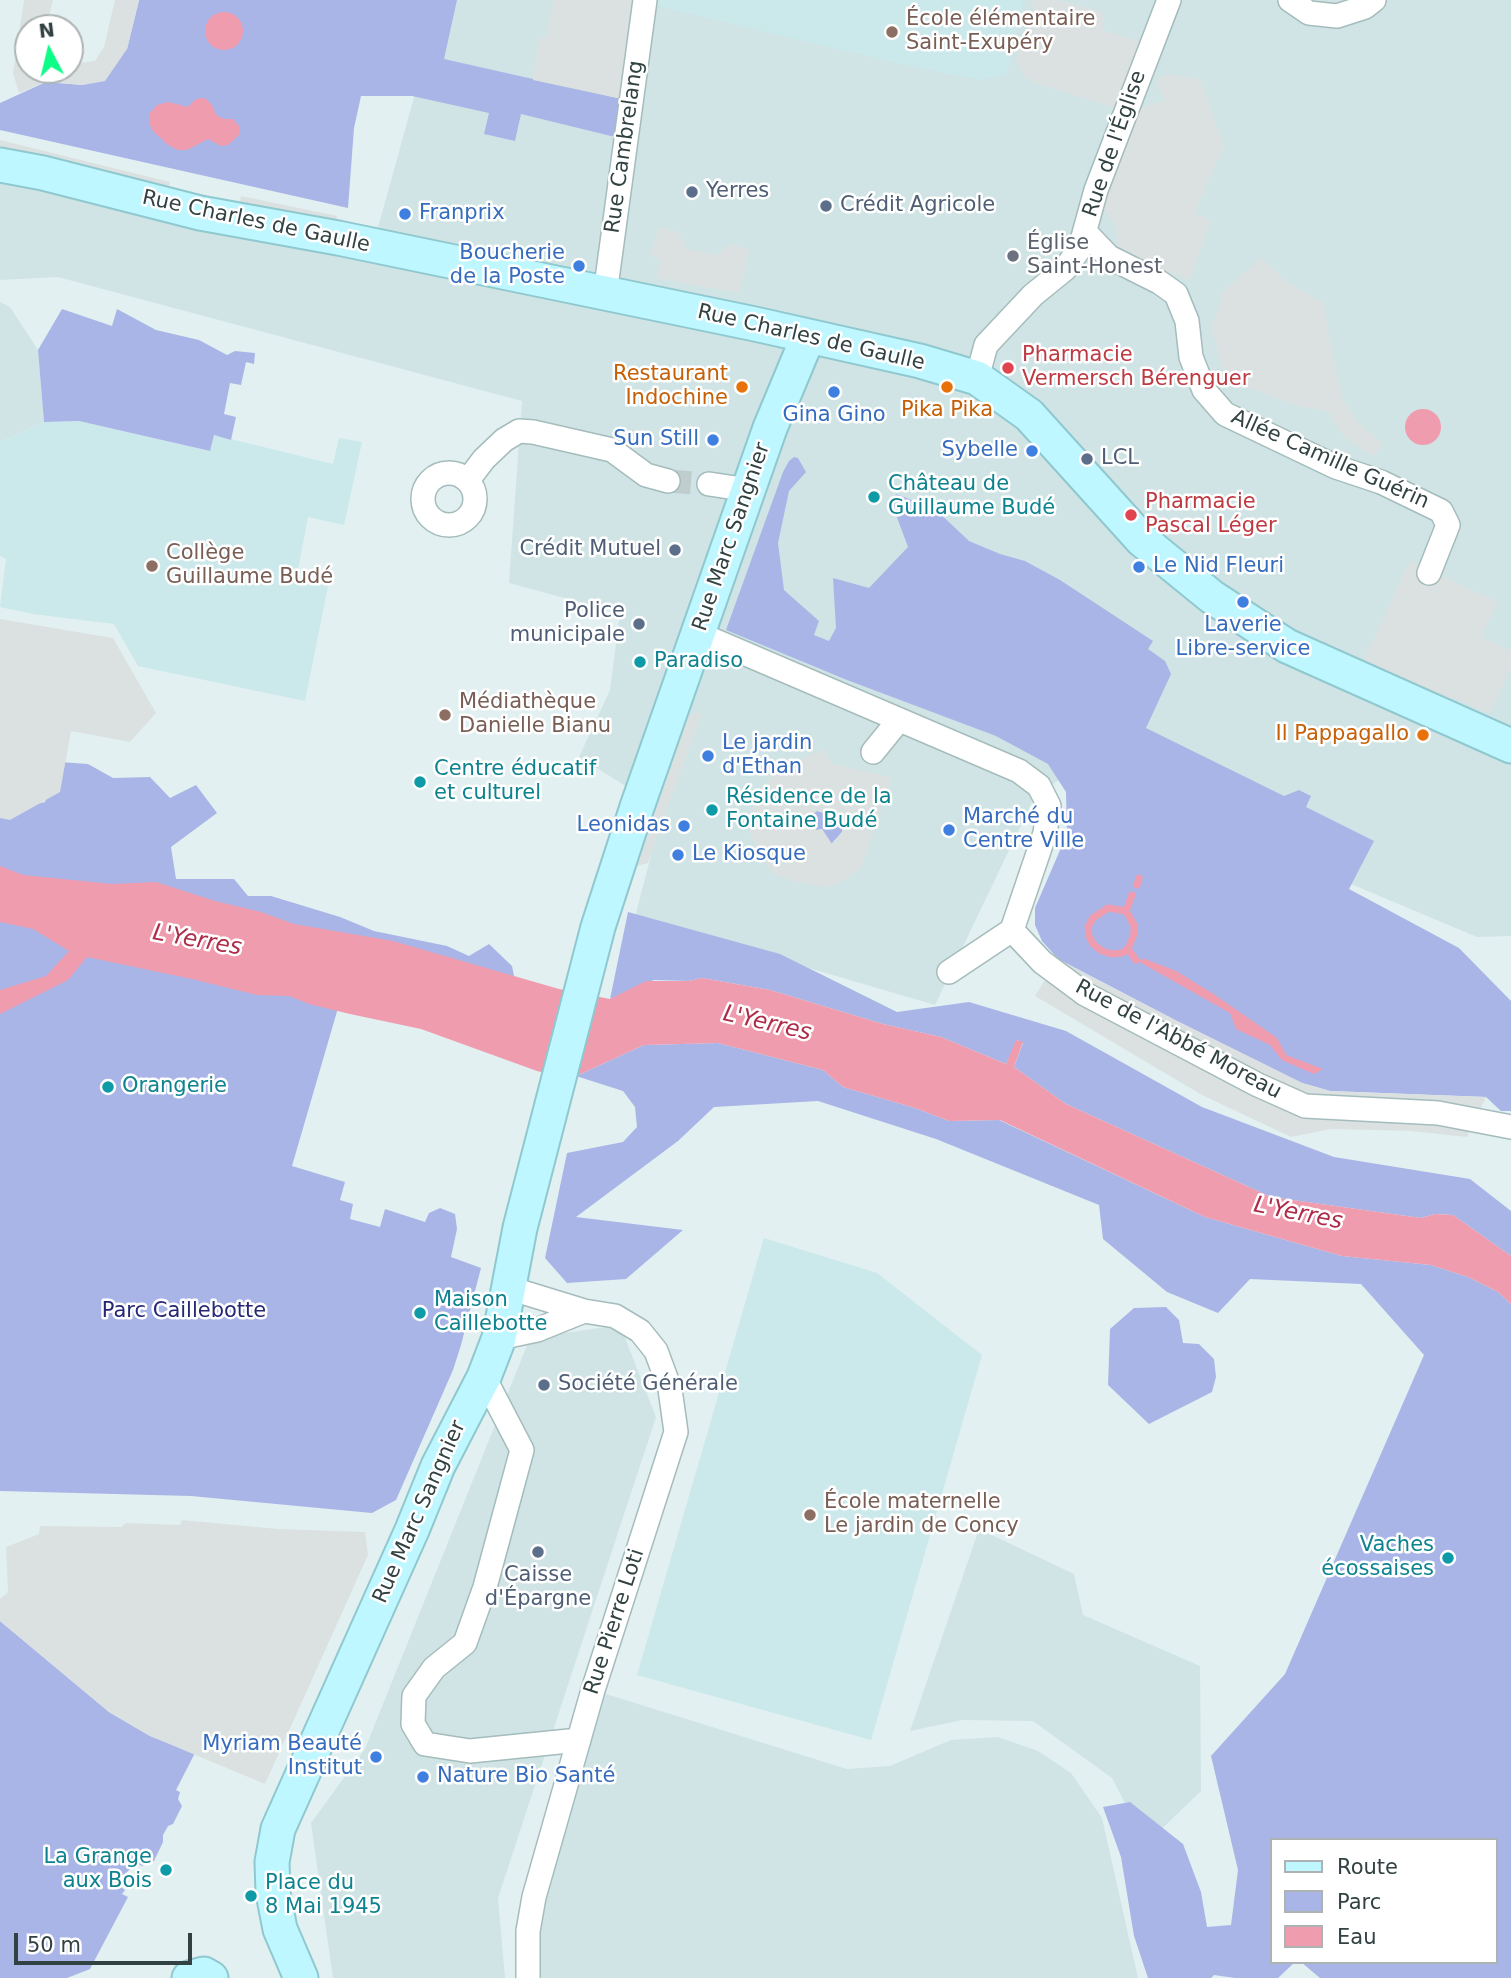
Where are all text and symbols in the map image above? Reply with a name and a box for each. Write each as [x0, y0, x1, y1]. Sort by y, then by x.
place label: École élémentaire Saint-Exupéry [906, 7, 1095, 57]
north arrow [14, 14, 84, 84]
text: N [37, 18, 56, 42]
marker: École élémentaire Saint-Exupéry [884, 24, 900, 40]
street label: Rue Cambrelang [600, 59, 650, 235]
street label: Rue de l'Église [1078, 67, 1152, 221]
place label: Yerres [706, 179, 769, 205]
marker: Yerres [684, 184, 700, 200]
street label: Rue Charles de Gaulle [140, 186, 372, 258]
place label: Crédit Agricole [840, 193, 995, 219]
marker: Crédit Agricole [818, 198, 834, 214]
place label: Franprix [419, 201, 505, 227]
marker: Franprix [397, 206, 413, 222]
place label: Église Saint-Honest [1027, 231, 1162, 281]
place label: Boucherie de la Poste [450, 241, 565, 291]
marker: Église Saint-Honest [1005, 248, 1021, 264]
marker: Boucherie de la Poste [571, 258, 587, 274]
street label: Rue Charles de Gaulle [695, 300, 927, 376]
place label: Pharmacie Vermersch Bérenguer [1022, 343, 1250, 393]
marker: Pharmacie Vermersch Bérenguer [1000, 360, 1016, 376]
place label: Restaurant Indochine [613, 362, 728, 412]
marker: Restaurant Indochine [734, 379, 750, 395]
marker: Pika Pika [939, 379, 955, 395]
marker: Gina Gino [826, 384, 842, 400]
place label: Pika Pika [901, 398, 993, 424]
place label: Gina Gino [782, 403, 886, 429]
street label: Allée Camille Guérin [1227, 405, 1433, 515]
place label: Sun Still [613, 427, 699, 453]
marker: Sun Still [705, 432, 721, 448]
place label: Sybelle [941, 438, 1018, 464]
street label: Rue Marc Sangnier [688, 440, 776, 634]
marker: Sybelle [1024, 443, 1040, 459]
place label: LCL [1101, 446, 1139, 472]
marker: LCL [1079, 451, 1095, 467]
place label: Château de Guillaume Budé [888, 472, 1055, 522]
marker: Château de Guillaume Budé [866, 489, 882, 505]
place label: Pharmacie Pascal Léger [1145, 490, 1277, 540]
marker: Pharmacie Pascal Léger [1123, 507, 1139, 523]
place label: Crédit Mutuel [519, 537, 661, 563]
place label: Collège Guillaume Budé [166, 541, 333, 591]
marker: Crédit Mutuel [667, 542, 683, 558]
place label: Le Nid Fleuri [1153, 554, 1284, 580]
marker: Collège Guillaume Budé [144, 558, 160, 574]
marker: Le Nid Fleuri [1131, 559, 1147, 575]
marker: Laverie Libre-service [1235, 594, 1251, 610]
place label: Police municipale [510, 599, 625, 649]
place label: Laverie Libre-service [1176, 613, 1310, 663]
marker: Police municipale [631, 616, 647, 632]
place label: Paradiso [654, 649, 743, 675]
marker: Paradiso [632, 654, 648, 670]
place label: Médiathèque Danielle Bianu [459, 690, 611, 740]
marker: Médiathèque Danielle Bianu [437, 707, 453, 723]
place label: Il Pappagallo [1275, 722, 1409, 748]
marker: Il Pappagallo [1415, 727, 1431, 743]
place label: Le jardin d'Ethan [722, 731, 812, 781]
marker: Le jardin d'Ethan [700, 748, 716, 764]
place label: Centre éducatif et culturel [434, 757, 596, 807]
marker: Centre éducatif et culturel [412, 774, 428, 790]
place label: Résidence de la Fontaine Budé [726, 785, 892, 835]
marker: Résidence de la Fontaine Budé [704, 802, 720, 818]
place label: Marché du Centre Ville [963, 805, 1084, 855]
place label: Leonidas [577, 813, 670, 839]
marker: Leonidas [676, 818, 692, 834]
marker: Marché du Centre Ville [941, 822, 957, 838]
place label: Le Kiosque [692, 842, 806, 868]
marker: Le Kiosque [670, 847, 686, 863]
water label: L'Yerres [150, 920, 244, 962]
street label: Rue de l'Abbé Moreau [1071, 975, 1285, 1105]
water label: L'Yerres [720, 1000, 814, 1048]
place label: Orangerie [122, 1074, 227, 1100]
marker: Orangerie [100, 1079, 116, 1095]
water label: L'Yerres [1251, 1192, 1345, 1236]
place label: Maison Caillebotte [434, 1288, 548, 1338]
park label: Parc Caillebotte [102, 1299, 266, 1325]
marker: Maison Caillebotte [412, 1305, 428, 1321]
place label: Société Générale [558, 1372, 738, 1398]
marker: Société Générale [536, 1377, 552, 1393]
street label: Rue Marc Sangnier [368, 1417, 472, 1607]
place label: École maternelle Le jardin de Concy [824, 1490, 1019, 1540]
marker: École maternelle Le jardin de Concy [802, 1507, 818, 1523]
place label: Vaches écossaises [1321, 1533, 1434, 1583]
marker: Caisse d'Épargne [530, 1544, 546, 1560]
street label: Rue Pierre Loti [580, 1546, 650, 1698]
marker: Vaches écossaises [1440, 1550, 1456, 1566]
place label: Caisse d'Épargne [485, 1563, 591, 1613]
place label: Myriam Beauté Institut [202, 1732, 362, 1782]
marker: Myriam Beauté Institut [368, 1749, 384, 1765]
place label: Nature Bio Santé [437, 1764, 615, 1790]
marker: Nature Bio Santé [415, 1769, 431, 1785]
legend [1270, 1838, 1497, 1964]
place label: La Grange aux Bois [43, 1845, 152, 1895]
text: Route [1337, 1855, 1398, 1879]
marker: La Grange aux Bois [158, 1862, 174, 1878]
place label: Place du 8 Mai 1945 [265, 1871, 382, 1921]
marker: Place du 8 Mai 1945 [243, 1888, 259, 1904]
text: Parc [1337, 1890, 1381, 1914]
scale bar [18, 1918, 196, 1962]
text: Eau [1337, 1925, 1376, 1949]
text: 50 m [27, 1933, 81, 1957]

